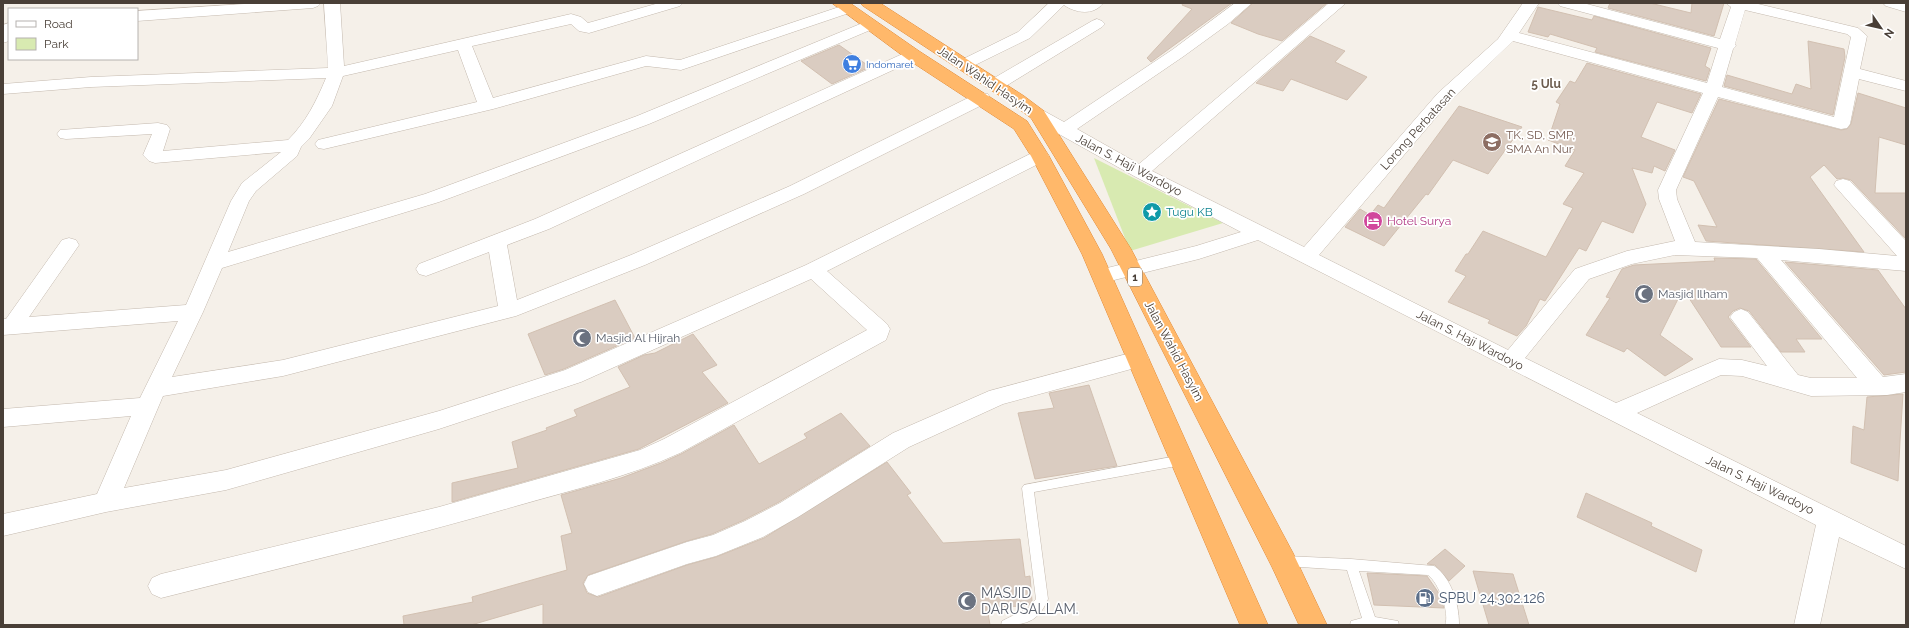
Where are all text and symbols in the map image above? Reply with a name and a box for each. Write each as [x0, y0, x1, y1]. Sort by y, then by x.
legend [8, 8, 138, 60]
north arrow [1861, 8, 1901, 48]
text: Road [44, 17, 73, 31]
text: N [1881, 26, 1897, 40]
text: Park [44, 37, 69, 51]
street label: Jalan Wahid Hasyim [935, 43, 1035, 117]
supermarket icon: Indomaret [841, 53, 863, 75]
place label: Indomaret [866, 59, 914, 70]
district label: 5 Ulu [1531, 77, 1561, 91]
street label: Lorong Perbatasan [1378, 85, 1458, 173]
place label: TK, SD, SMP, SMA An Nur [1506, 128, 1575, 156]
street label: Jalan S. Haji Wardoyo [1073, 131, 1185, 199]
school or university icon: TK, SD, SMP, SMA An Nur [1481, 131, 1503, 153]
place icon: Tugu KB [1141, 201, 1163, 223]
place label: Tugu KB [1166, 205, 1213, 219]
hotel icon: Hotel Surya [1362, 210, 1384, 232]
place label: Hotel Surya [1387, 214, 1451, 228]
road number: 1 [1128, 268, 1142, 286]
mosque icon: Masjid Ilham [1633, 283, 1655, 305]
place label: Masjid Ilham [1658, 287, 1727, 301]
street label: Jalan Wahid Hasyim [1142, 299, 1206, 403]
street label: Jalan S. Haji Wardoyo [1414, 307, 1526, 373]
mosque icon: Masjid Al Hijrah [571, 327, 593, 349]
place label: Masjid Al Hijrah [596, 331, 680, 345]
street label: Jalan S. Haji Wardoyo [1704, 453, 1816, 517]
place label: MASJID DARUSALLAM. [981, 585, 1078, 617]
fuel station icon: SPBU 24.302.126 [1414, 587, 1436, 609]
mosque icon: MASJID DARUSALLAM. [956, 590, 978, 612]
place label: SPBU 24.302.126 [1439, 590, 1545, 606]

